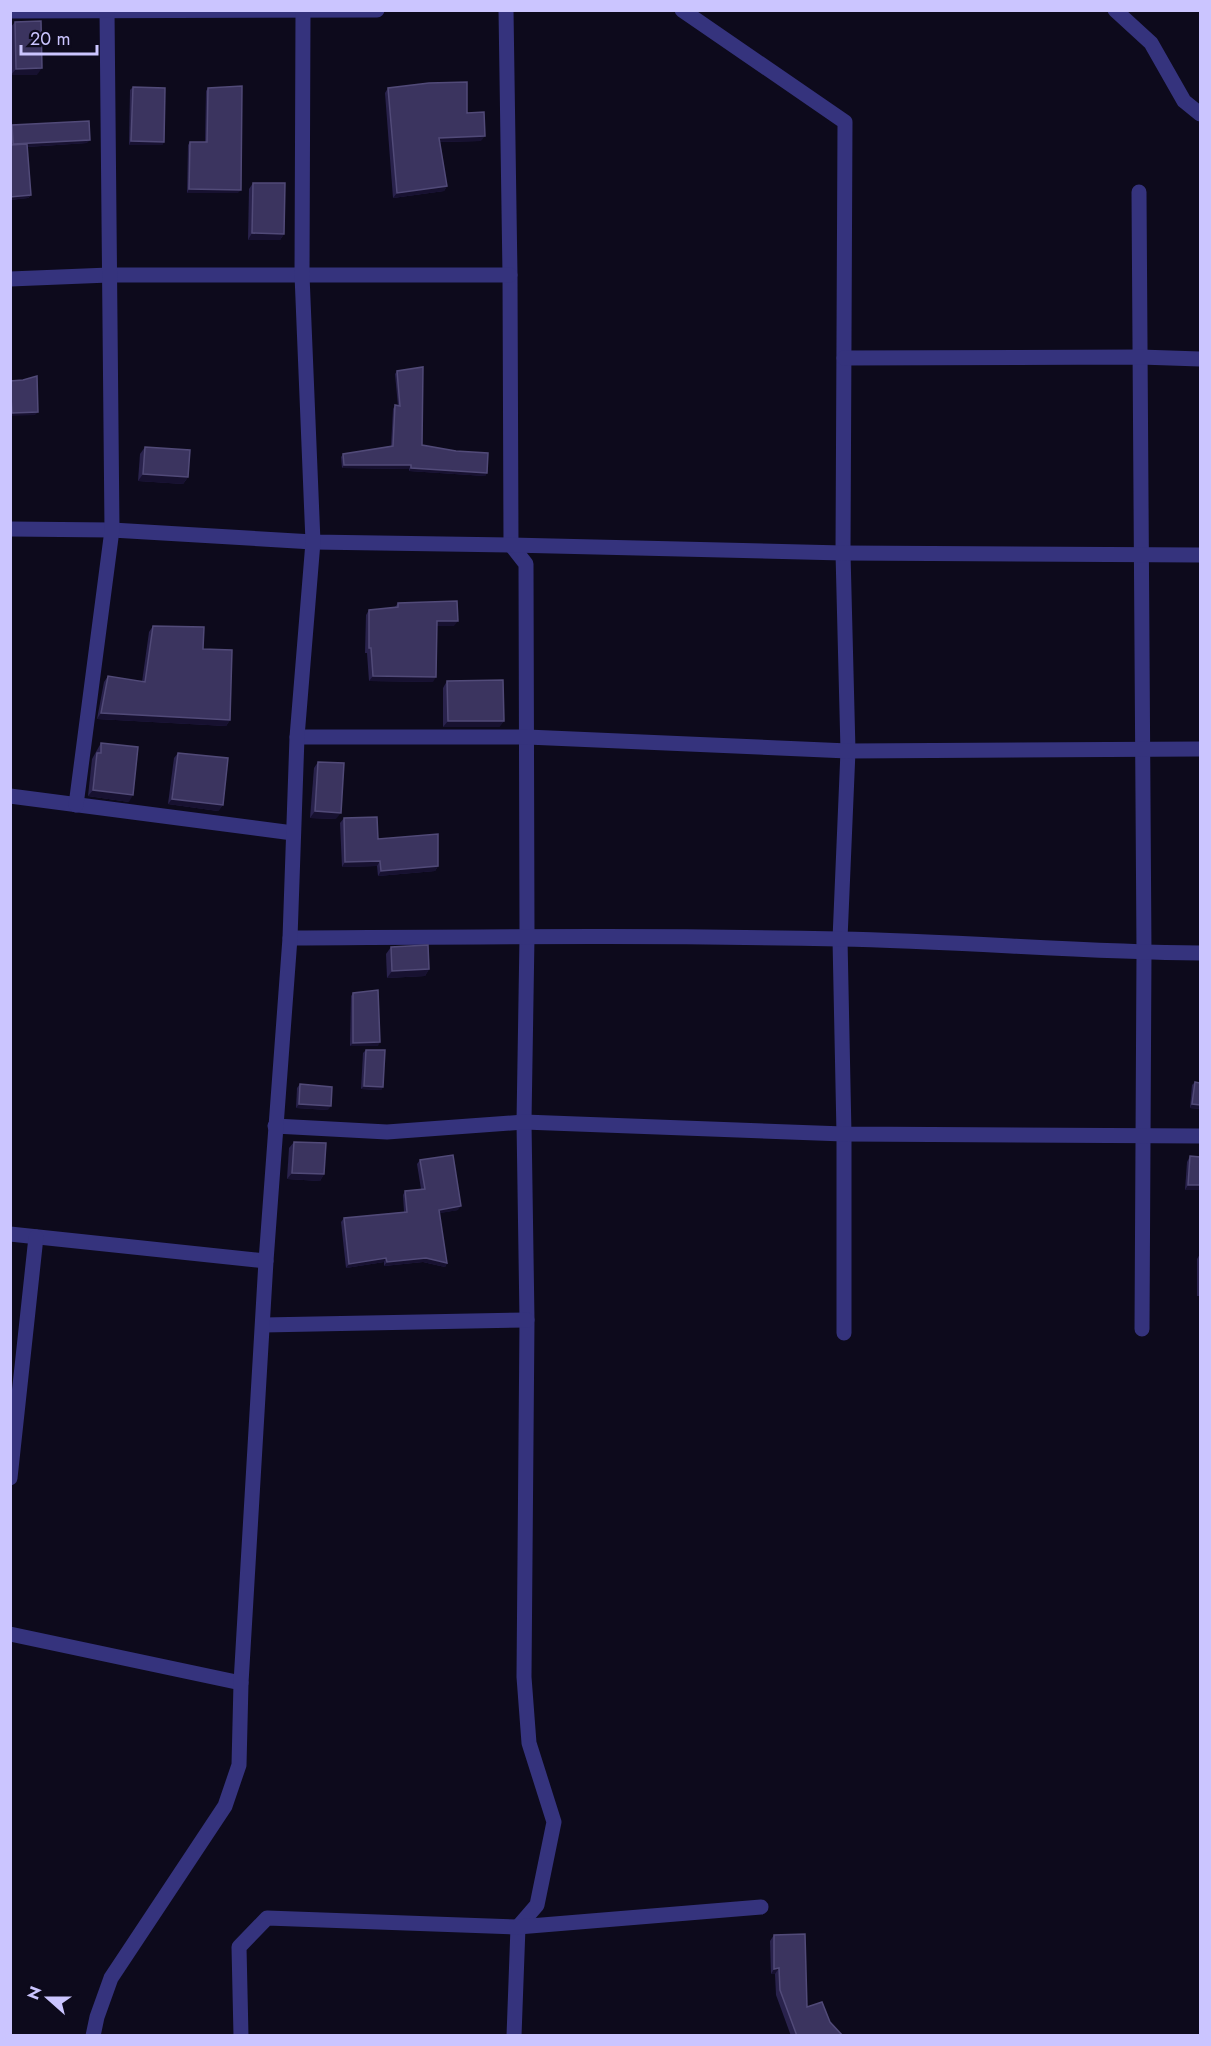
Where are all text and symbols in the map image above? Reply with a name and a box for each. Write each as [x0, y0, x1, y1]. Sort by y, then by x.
scale bar [21, 18, 98, 56]
text: 20 m [30, 26, 70, 52]
north arrow [18, 1968, 78, 2028]
text: N [21, 1983, 47, 2003]

